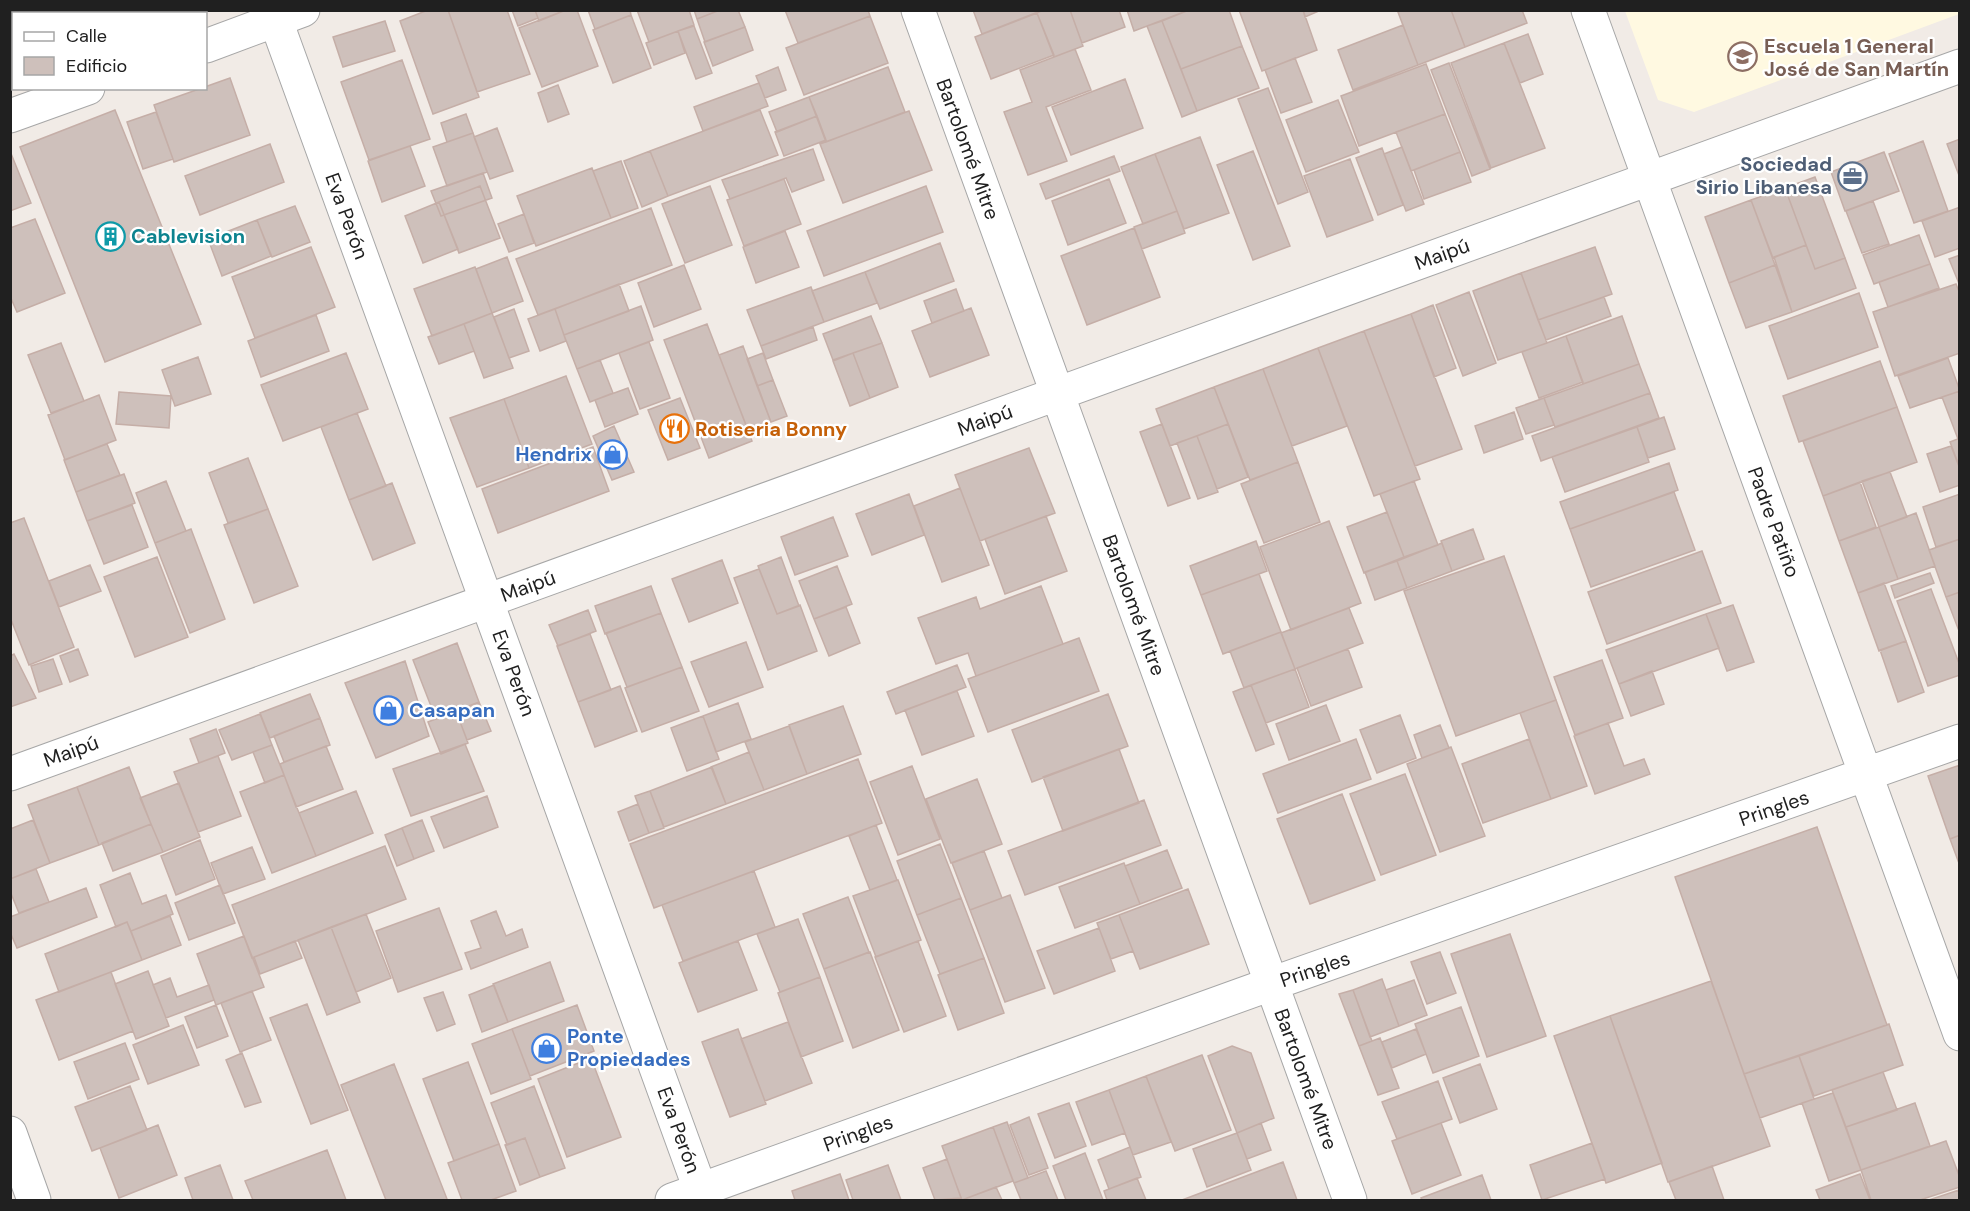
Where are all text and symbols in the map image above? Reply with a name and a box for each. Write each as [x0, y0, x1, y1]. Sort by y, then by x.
legend [12, 12, 207, 90]
text: Calle [66, 24, 107, 48]
place label: Escuela 1 General José de San Martín [1764, 33, 1949, 82]
school or university icon: Escuela 1 General José de San Martín [1727, 41, 1759, 73]
text: Edificio [66, 54, 127, 78]
street label: Bartolomé Mitre [930, 75, 1006, 223]
place label: Sociedad Sirio Libanesa [1696, 151, 1832, 200]
office icon: Sociedad Sirio Libanesa [1837, 160, 1869, 192]
street label: Eva Perón [319, 169, 375, 263]
building icon: Cablevision [94, 220, 126, 252]
place label: Cablevision [131, 223, 245, 249]
street label: Maipú [1411, 232, 1473, 276]
street label: Maipú [954, 398, 1016, 442]
restaurant icon: Rotiseria Bonny [658, 413, 690, 445]
place label: Rotiseria Bonny [695, 416, 847, 442]
shop icon: Hendrix [597, 438, 629, 470]
place label: Hendrix [515, 441, 593, 467]
street label: Padre Patiño [1742, 463, 1806, 581]
street label: Bartolomé Mitre [1096, 531, 1172, 679]
street label: Maipú [497, 564, 559, 608]
street label: Eva Perón [486, 626, 542, 720]
shop icon: Casapan [372, 694, 404, 726]
place label: Casapan [409, 697, 495, 723]
street label: Maipú [40, 729, 102, 773]
street label: Pringles [1736, 784, 1812, 832]
street label: Pringles [1277, 945, 1353, 993]
street label: Bartolomé Mitre [1268, 1005, 1344, 1153]
place label: Ponte Propiedades [567, 1023, 691, 1072]
shop icon: Ponte Propiedades [530, 1032, 562, 1064]
street label: Eva Perón [651, 1083, 707, 1177]
street label: Pringles [820, 1108, 896, 1158]

